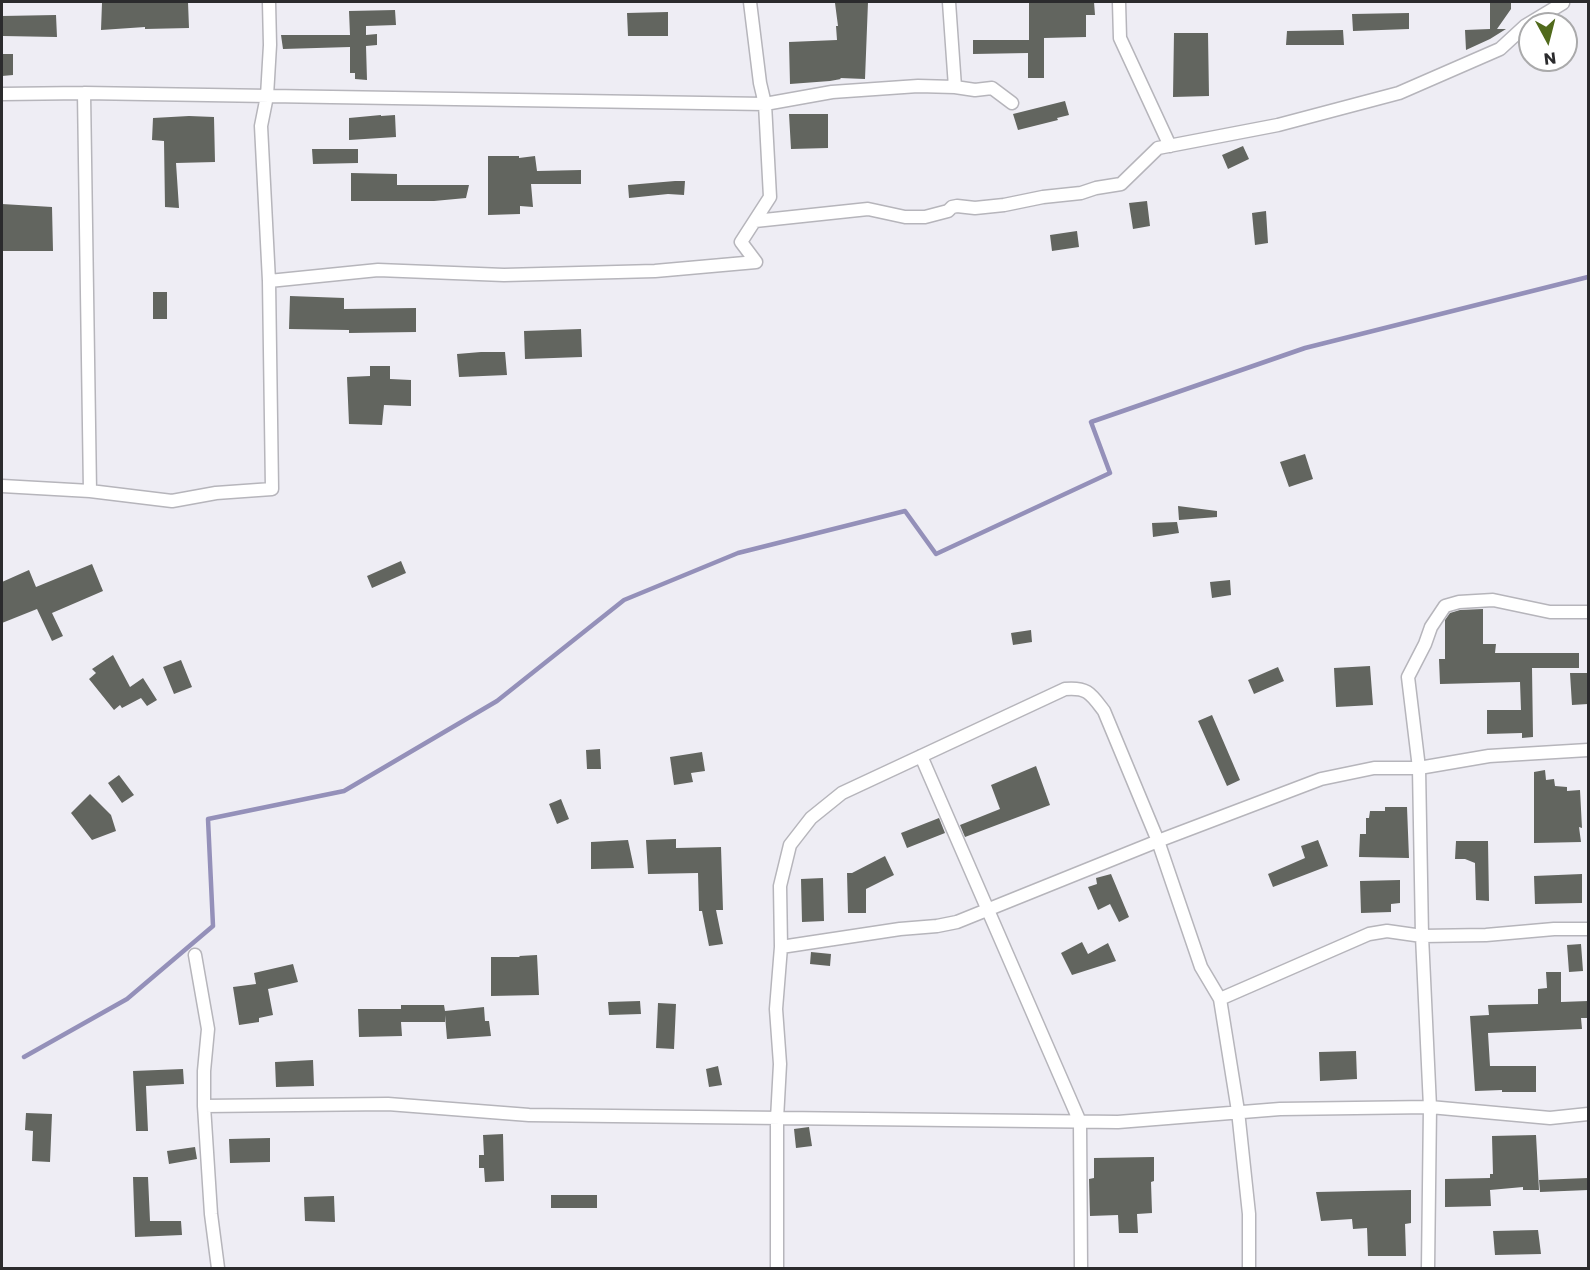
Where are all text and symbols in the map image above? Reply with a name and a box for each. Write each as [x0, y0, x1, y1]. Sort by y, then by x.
north arrow [1518, 12, 1578, 72]
text: N [1543, 46, 1557, 71]

